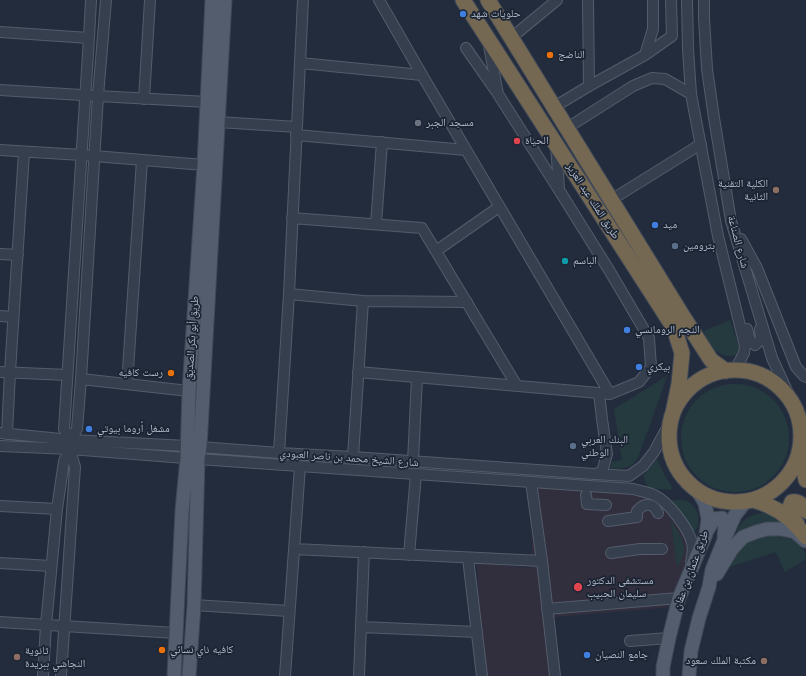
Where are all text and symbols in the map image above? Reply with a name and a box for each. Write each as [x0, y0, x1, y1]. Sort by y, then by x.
place label: حلويات شهد [471, 7, 521, 21]
marker: حلويات شهد [458, 9, 468, 19]
place label: الناضج [558, 48, 585, 62]
marker: الناضج [545, 50, 555, 60]
place label: مسجد الجبر [426, 116, 474, 130]
marker: مسجد الجبر [413, 118, 423, 128]
place label: الحياة [525, 134, 549, 148]
marker: الحياة [512, 136, 522, 146]
street label: طريق الملك عبد العزيز [563, 160, 623, 242]
place label: الكلية التقنية الثانية [718, 177, 768, 203]
marker: الكلية التقنية الثانية [771, 185, 781, 195]
street label: شارع الصناعة [725, 214, 751, 270]
place label: ميد [663, 218, 677, 232]
marker: ميد [650, 220, 660, 230]
place label: بترومين [683, 239, 715, 253]
marker: بترومين [670, 241, 680, 251]
place label: الباسم [573, 254, 597, 268]
marker: الباسم [560, 256, 570, 266]
street label: طريق أبو بكر الصديق [182, 295, 202, 381]
place label: النجم الرومانسي [635, 323, 700, 337]
marker: النجم الرومانسي [622, 325, 632, 335]
place label: بيكري [647, 360, 670, 374]
marker: بيكري [634, 362, 644, 372]
place label: رست كافيه [119, 366, 163, 380]
marker: رست كافيه [166, 368, 176, 378]
place label: مشغل أروما بيوتي [97, 422, 170, 436]
marker: مشغل أروما بيوتي [84, 424, 94, 434]
place label: البنك العربي الوطني [581, 433, 628, 459]
marker: البنك العربي الوطني [568, 441, 578, 451]
street label: شارع الشيخ محمد بن ناصر العبودي [279, 447, 419, 469]
street label: طريق عثمان بن عفان [671, 528, 711, 612]
place label: مستشفى الدكتور سليمان الحبيب [587, 574, 654, 600]
marker: مستشفى الدكتور سليمان الحبيب [572, 581, 584, 593]
place label: كافيه ناي نسائي [170, 643, 233, 657]
place label: ثانوية النجاشي ببريدة [25, 644, 85, 670]
marker: كافيه ناي نسائي [157, 645, 167, 655]
place label: جامع النصيان [595, 648, 648, 662]
marker: جامع النصيان [582, 650, 592, 660]
marker: ثانوية النجاشي ببريدة [12, 652, 22, 662]
place label: مكتبة الملك سعود [686, 654, 756, 668]
marker: مكتبة الملك سعود [759, 656, 769, 666]

